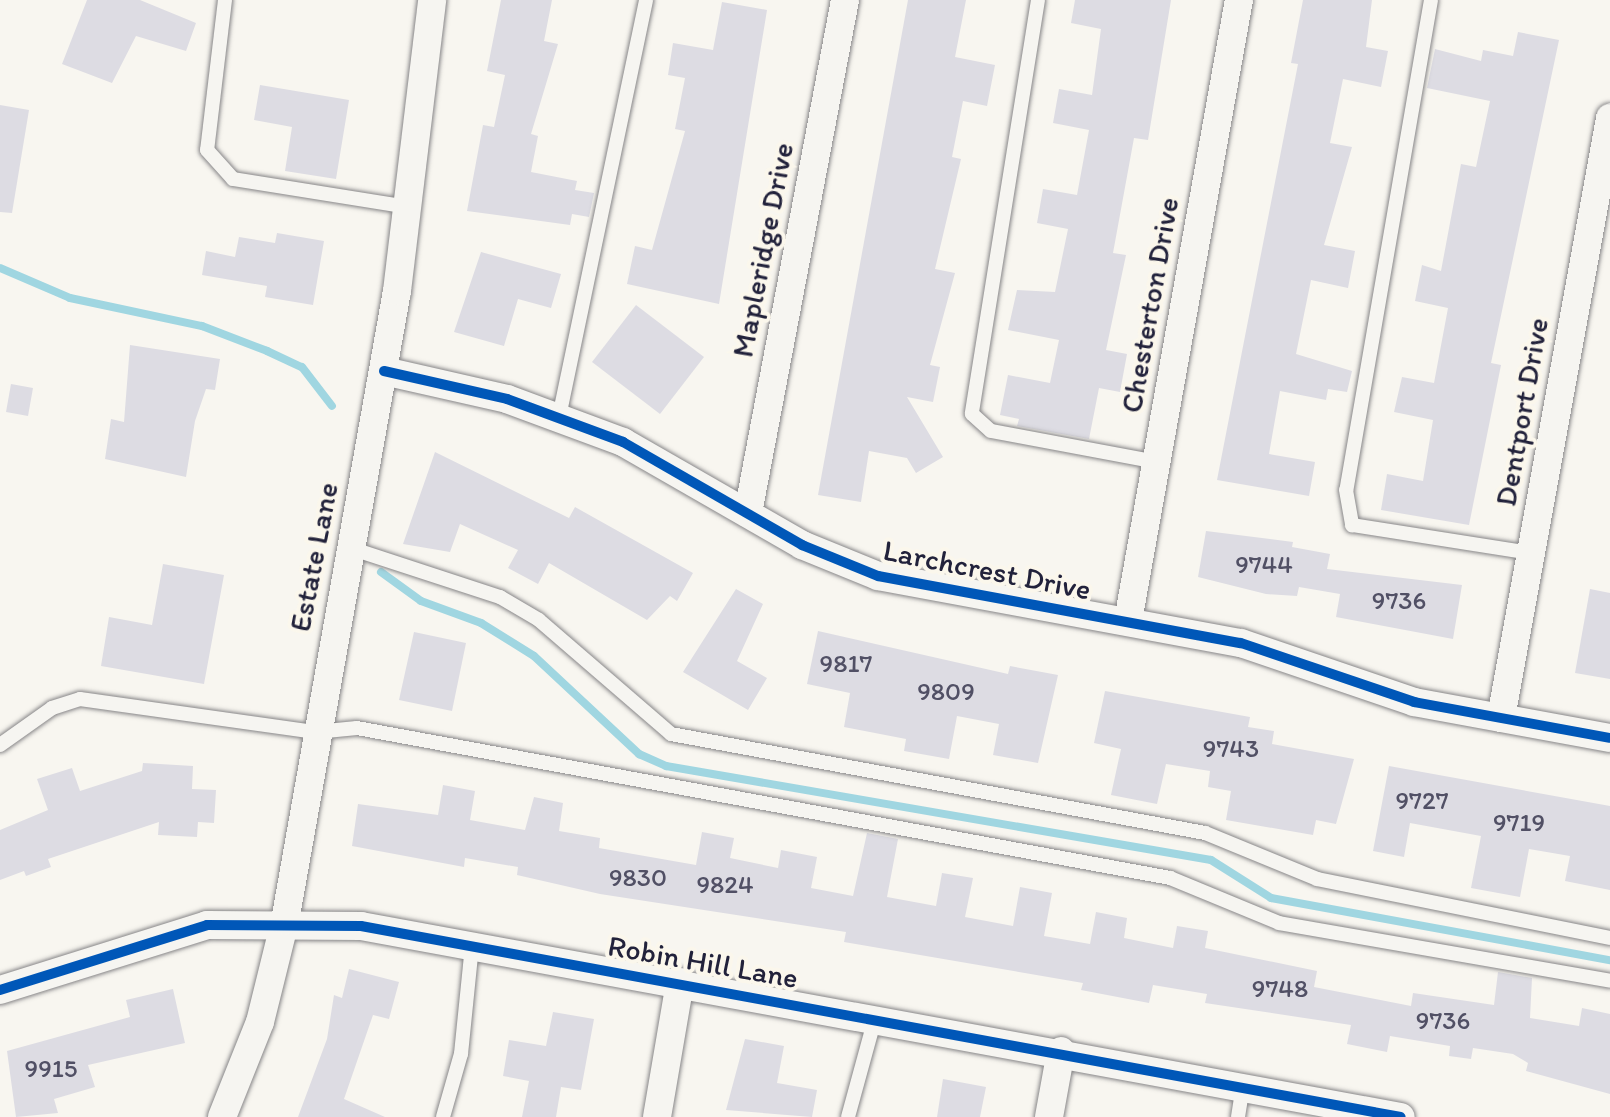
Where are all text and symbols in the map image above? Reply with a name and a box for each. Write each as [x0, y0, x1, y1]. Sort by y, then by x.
street label: Mapleridge Drive [725, 140, 801, 360]
street label: Chesterton Drive [1113, 194, 1187, 416]
street label: Dentport Drive [1488, 315, 1556, 509]
street label: Estate Lane [282, 479, 346, 635]
street label: Larchcrest Drive [880, 532, 1094, 608]
house number: 9744 [1235, 549, 1293, 581]
house number: 9736 [1372, 585, 1426, 617]
house number: 9817 [820, 648, 872, 680]
house number: 9809 [917, 676, 975, 708]
house number: 9743 [1203, 733, 1259, 765]
house number: 9727 [1395, 785, 1449, 817]
house number: 9719 [1493, 807, 1545, 839]
house number: 9830 [609, 862, 667, 894]
house number: 9824 [696, 869, 754, 901]
street label: Robin Hill Lane [605, 927, 801, 997]
house number: 9748 [1252, 973, 1308, 1005]
house number: 9736 [1416, 1005, 1470, 1037]
house number: 9915 [25, 1053, 77, 1085]

